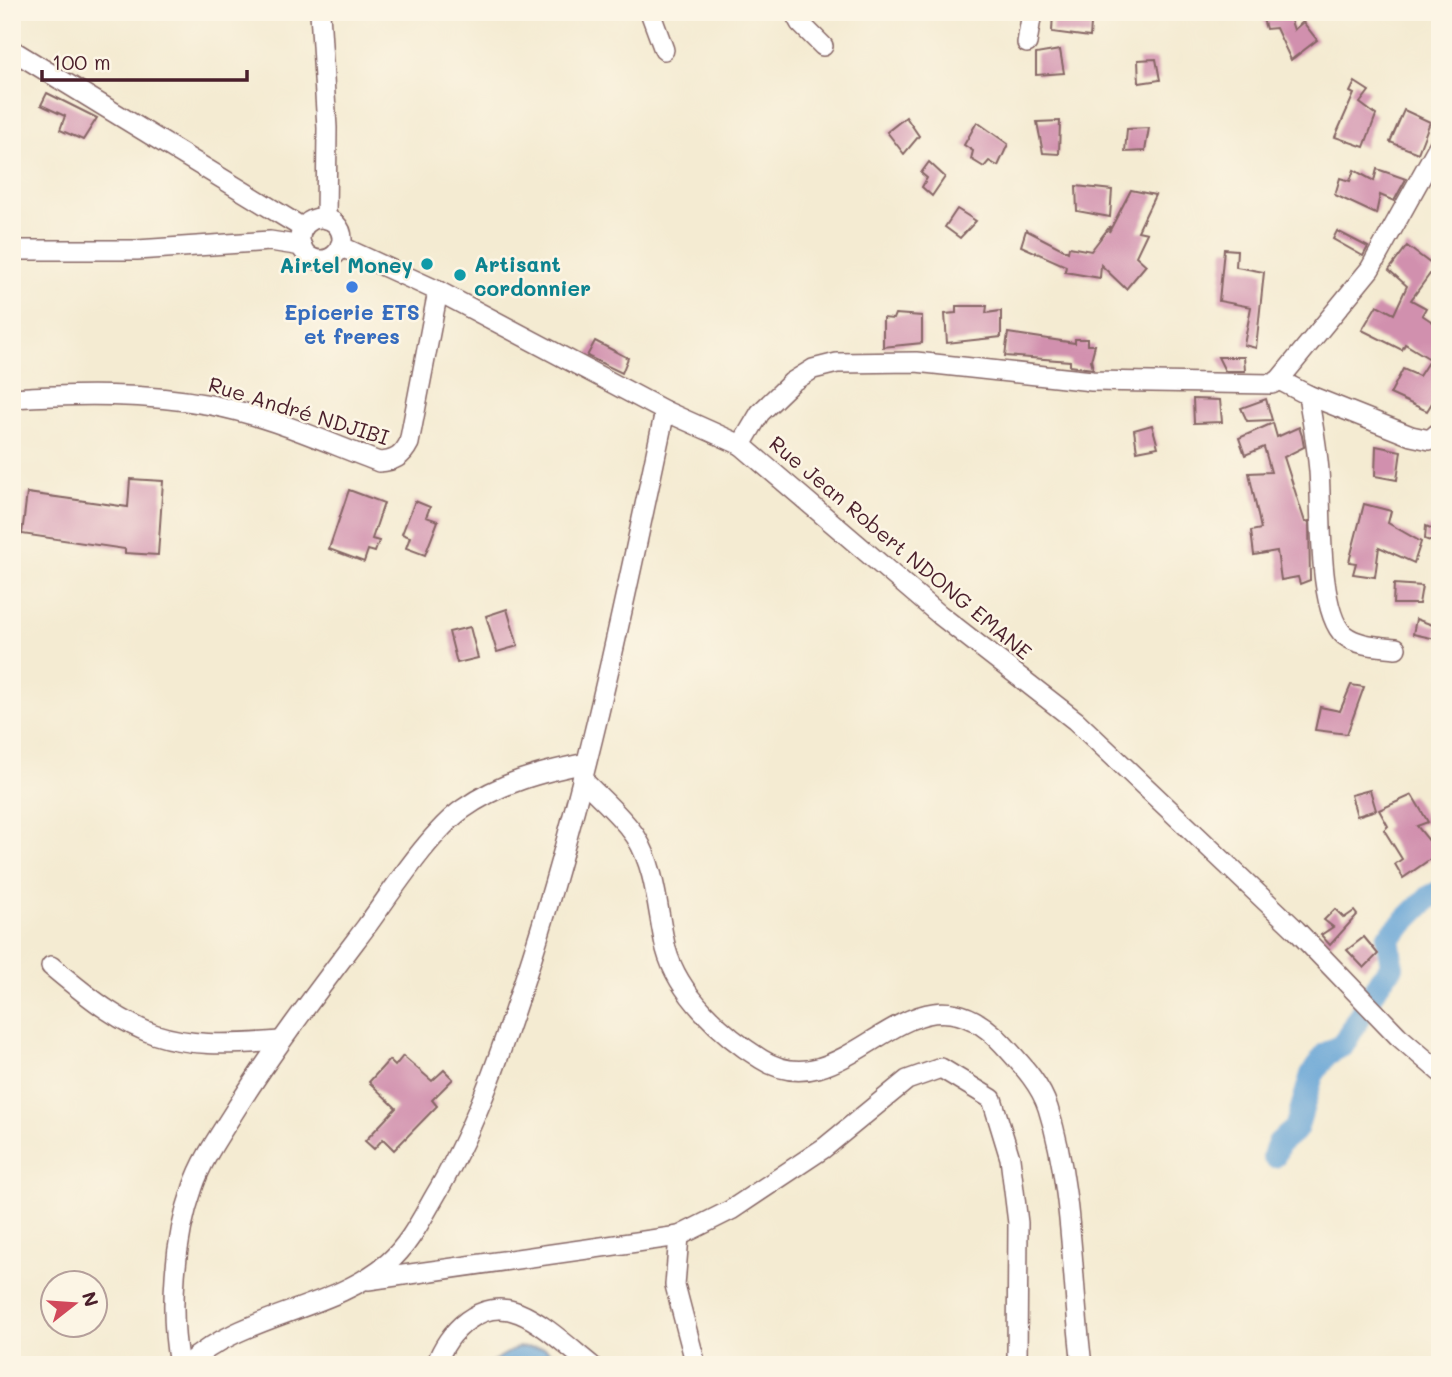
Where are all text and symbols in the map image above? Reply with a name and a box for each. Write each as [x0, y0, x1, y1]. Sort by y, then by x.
scale bar [42, 38, 247, 82]
text: 100 m [52, 48, 111, 75]
place label: Artisant cordonnier [474, 250, 591, 301]
place label: Airtel Money [280, 251, 413, 279]
marker: Airtel Money [419, 256, 435, 272]
marker: Artisant cordonnier [452, 267, 468, 283]
marker: Epicerie ETS et freres [344, 279, 360, 295]
place label: Epicerie ETS et freres [284, 298, 420, 349]
street label: Rue André NDJIBI [205, 370, 393, 450]
street label: Rue Jean Robert NDONG EMANE [764, 429, 1038, 665]
north arrow [38, 1268, 108, 1338]
text: N [77, 1288, 105, 1309]

